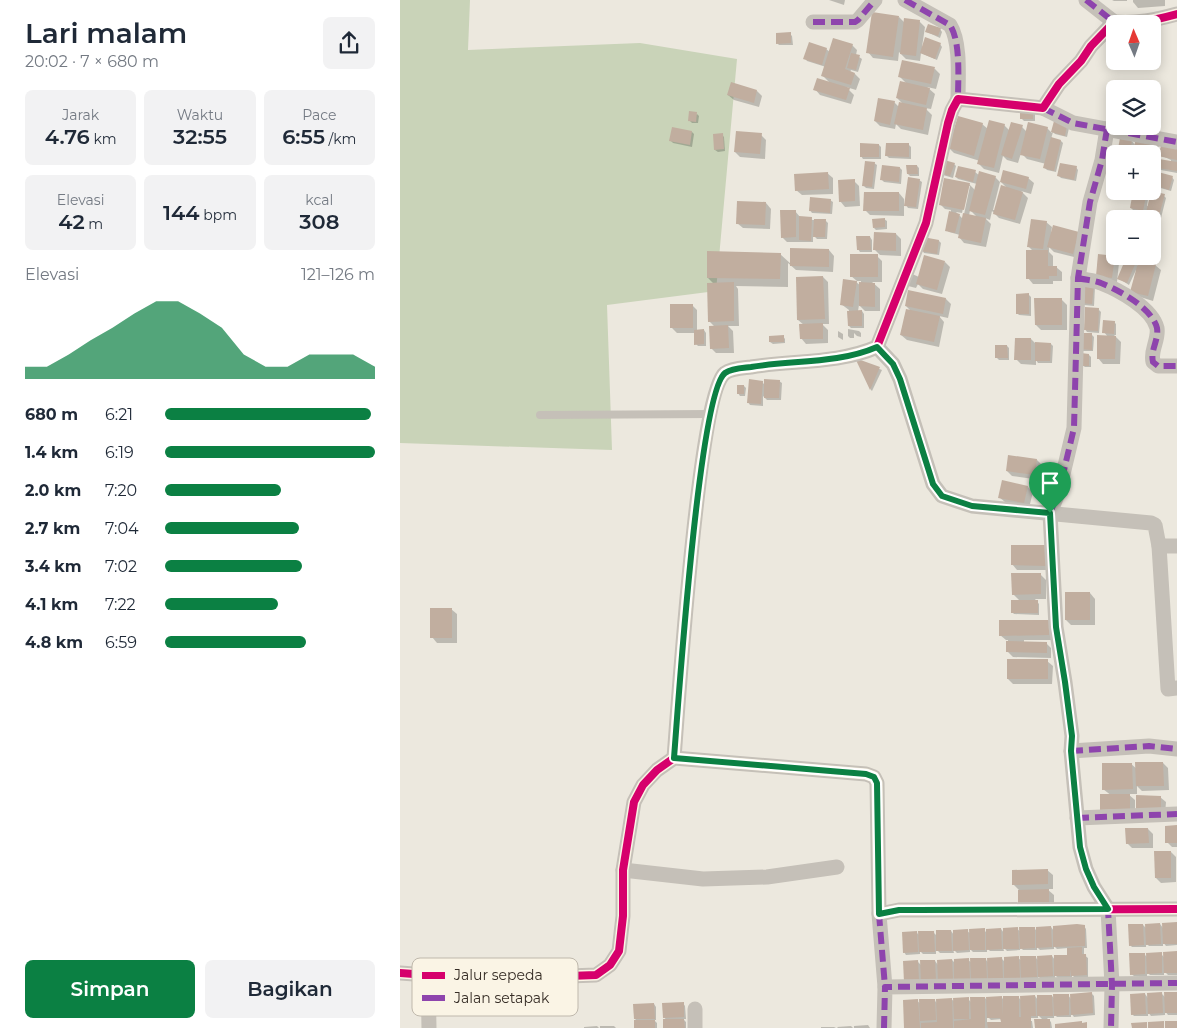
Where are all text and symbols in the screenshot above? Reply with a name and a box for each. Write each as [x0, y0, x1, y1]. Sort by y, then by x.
north arrow [1106, 15, 1161, 70]
map controls [1106, 15, 1161, 265]
text: Lari malam [25, 16, 187, 50]
button: share [323, 17, 375, 69]
text: 20:02 · 7 × 680 m [25, 52, 159, 71]
button: layers [1106, 80, 1161, 135]
text: Jarak [62, 106, 99, 124]
text: Waktu [177, 106, 223, 124]
text: Pace [302, 106, 336, 124]
text: 4.76 [45, 124, 90, 149]
text: 32:55 [173, 124, 227, 149]
text: 6:55 [282, 124, 325, 149]
text: km [90, 130, 117, 148]
text: /km [325, 130, 356, 148]
button: + [1106, 145, 1161, 200]
text: Elevasi [57, 191, 104, 209]
text: kcal [305, 191, 333, 209]
text: 144 [163, 200, 200, 225]
text: bpm [200, 206, 237, 224]
text: 42 [58, 209, 85, 234]
text: 308 [299, 209, 339, 234]
button: − [1106, 210, 1161, 265]
text: m [85, 215, 103, 233]
text: Elevasi [25, 265, 79, 284]
text: 121–126 m [301, 265, 375, 284]
text: 680 m [25, 405, 78, 424]
text: 6:21 [105, 405, 133, 424]
text: 1.4 km [25, 443, 78, 462]
text: 6:19 [105, 443, 134, 462]
pin [1029, 462, 1071, 513]
icon: arrive [1036, 469, 1064, 497]
text: 2.0 km [25, 481, 81, 500]
text: 7:20 [105, 481, 137, 500]
text: 2.7 km [25, 519, 80, 538]
text: 7:04 [105, 519, 139, 538]
text: 3.4 km [25, 557, 81, 576]
text: 7:02 [105, 557, 137, 576]
text: 4.1 km [25, 595, 78, 614]
text: 7:22 [105, 595, 136, 614]
text: 4.8 km [25, 633, 83, 652]
text: 6:59 [105, 633, 137, 652]
legend [412, 958, 578, 1016]
button: Simpan [25, 960, 195, 1018]
button: Bagikan [205, 960, 375, 1018]
text: Jalur sepeda [453, 966, 543, 984]
text: Jalan setapak [453, 989, 550, 1007]

